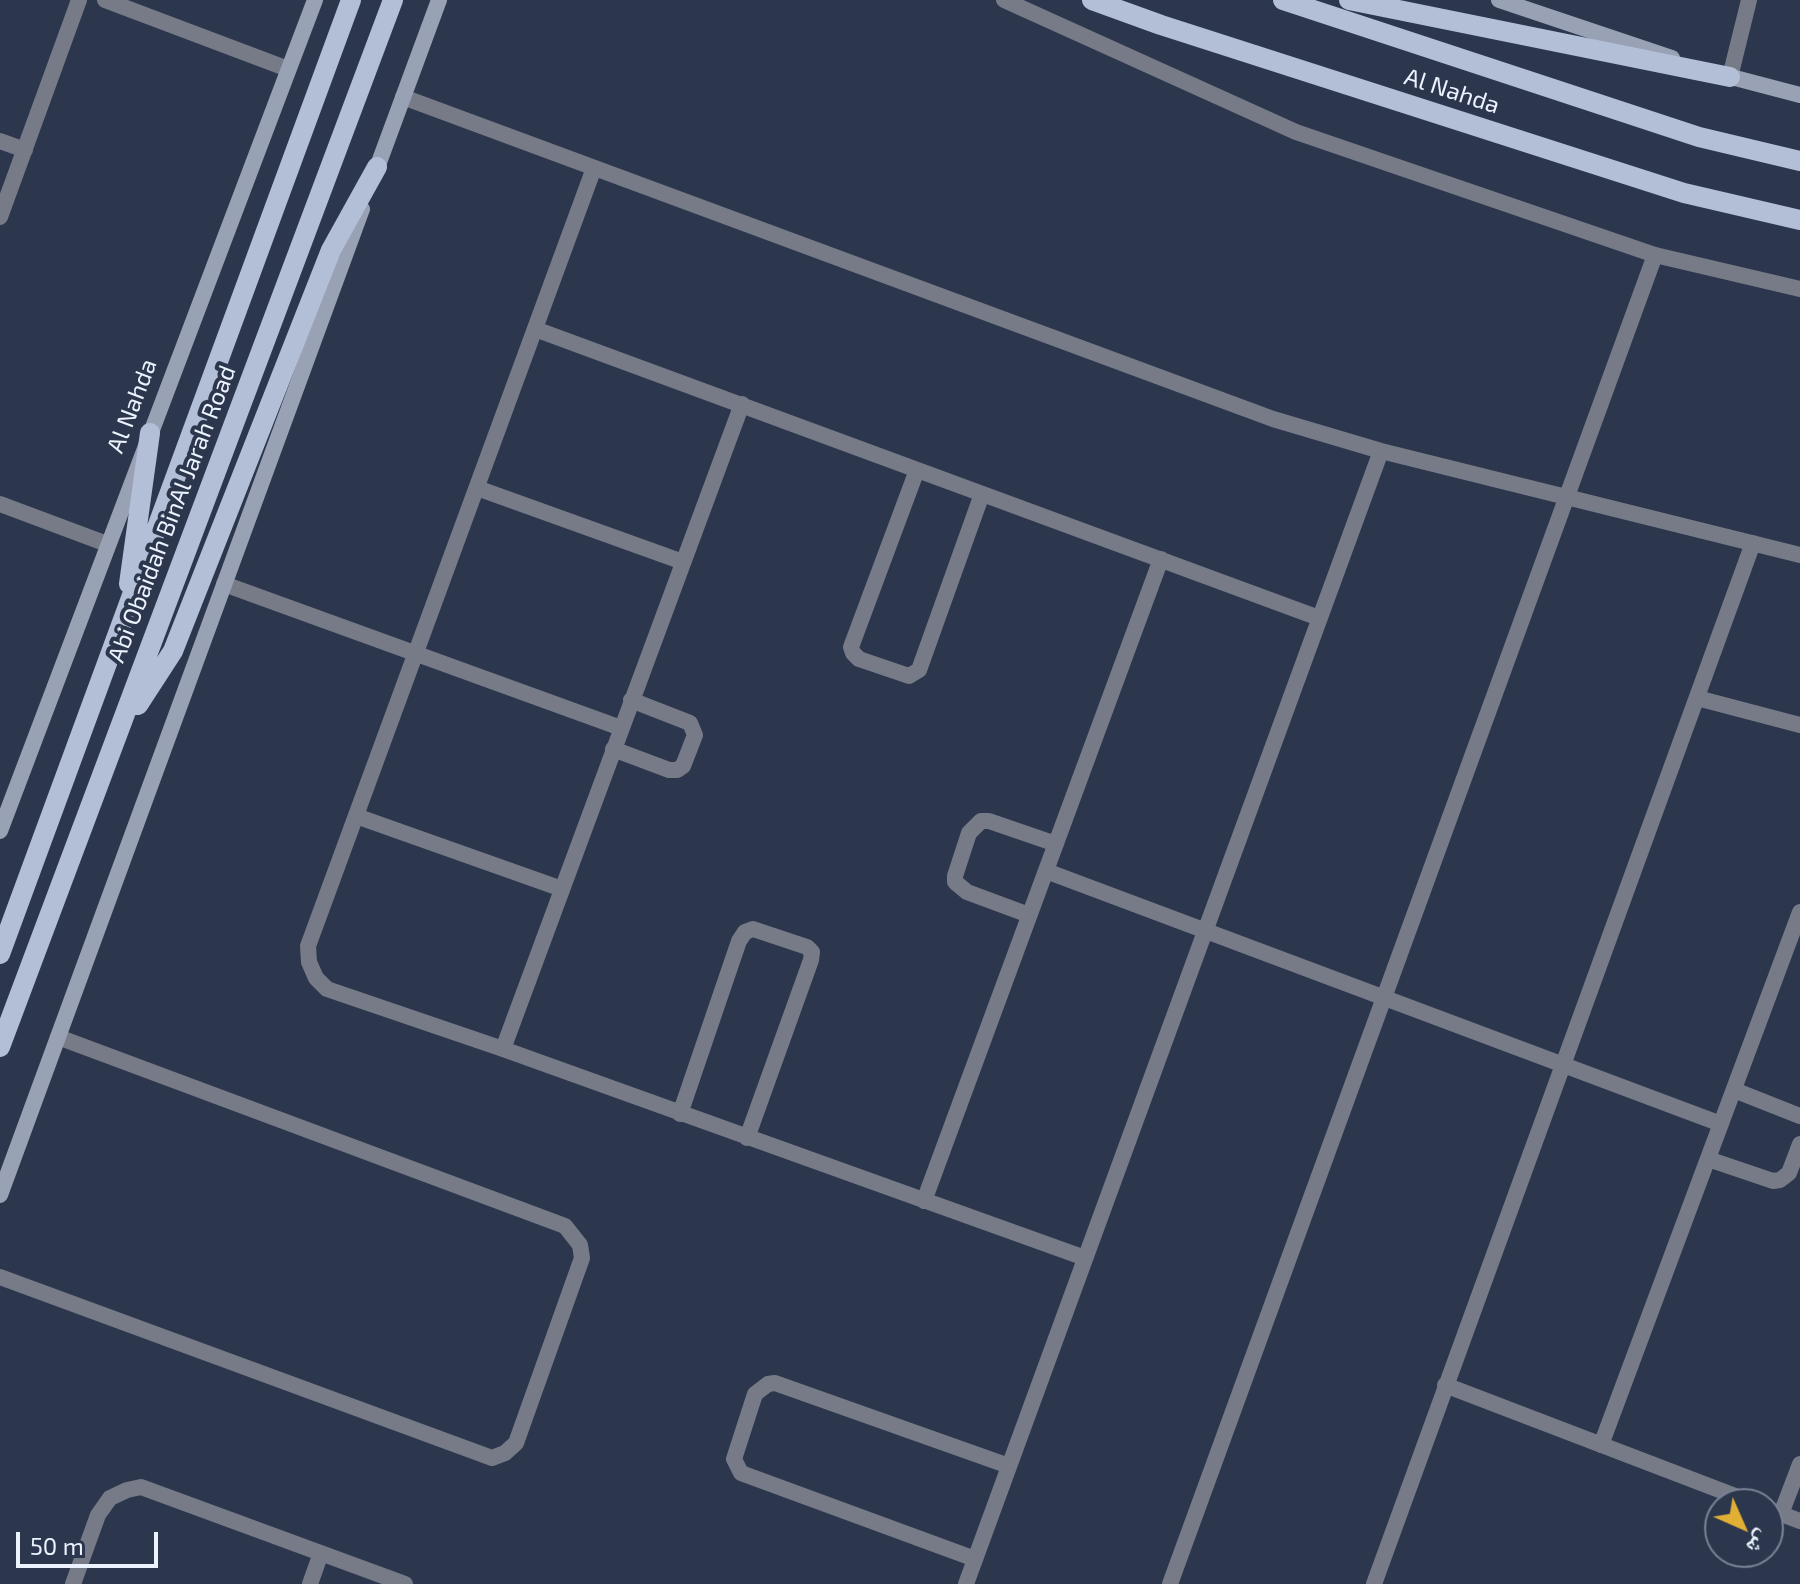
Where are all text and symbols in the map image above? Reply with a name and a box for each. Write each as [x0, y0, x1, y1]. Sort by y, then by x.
street label: Al Nahda [1401, 62, 1503, 120]
street label: Al Nahda [101, 355, 163, 457]
street label: Abi Obaidah BinAl Jarah Road [102, 361, 242, 667]
north arrow [1704, 1488, 1784, 1568]
scale bar [20, 1516, 162, 1566]
text: ش [1742, 1526, 1777, 1561]
text: 50 m [30, 1531, 84, 1560]

